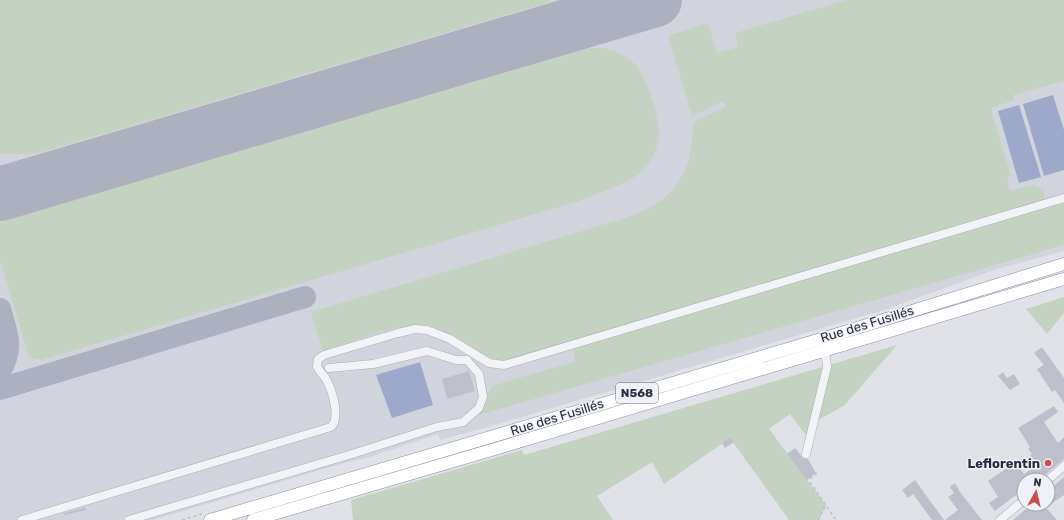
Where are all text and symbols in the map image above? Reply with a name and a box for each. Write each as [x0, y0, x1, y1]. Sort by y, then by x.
street label: Rue des Fusillés [818, 303, 916, 345]
road number: N568 [616, 383, 658, 403]
street label: Rue des Fusillés [508, 396, 606, 438]
place label: Leflorentin [968, 456, 1040, 471]
marker: Leflorentin [1043, 458, 1053, 468]
north arrow [1016, 472, 1056, 512]
text: N [1032, 476, 1042, 490]

